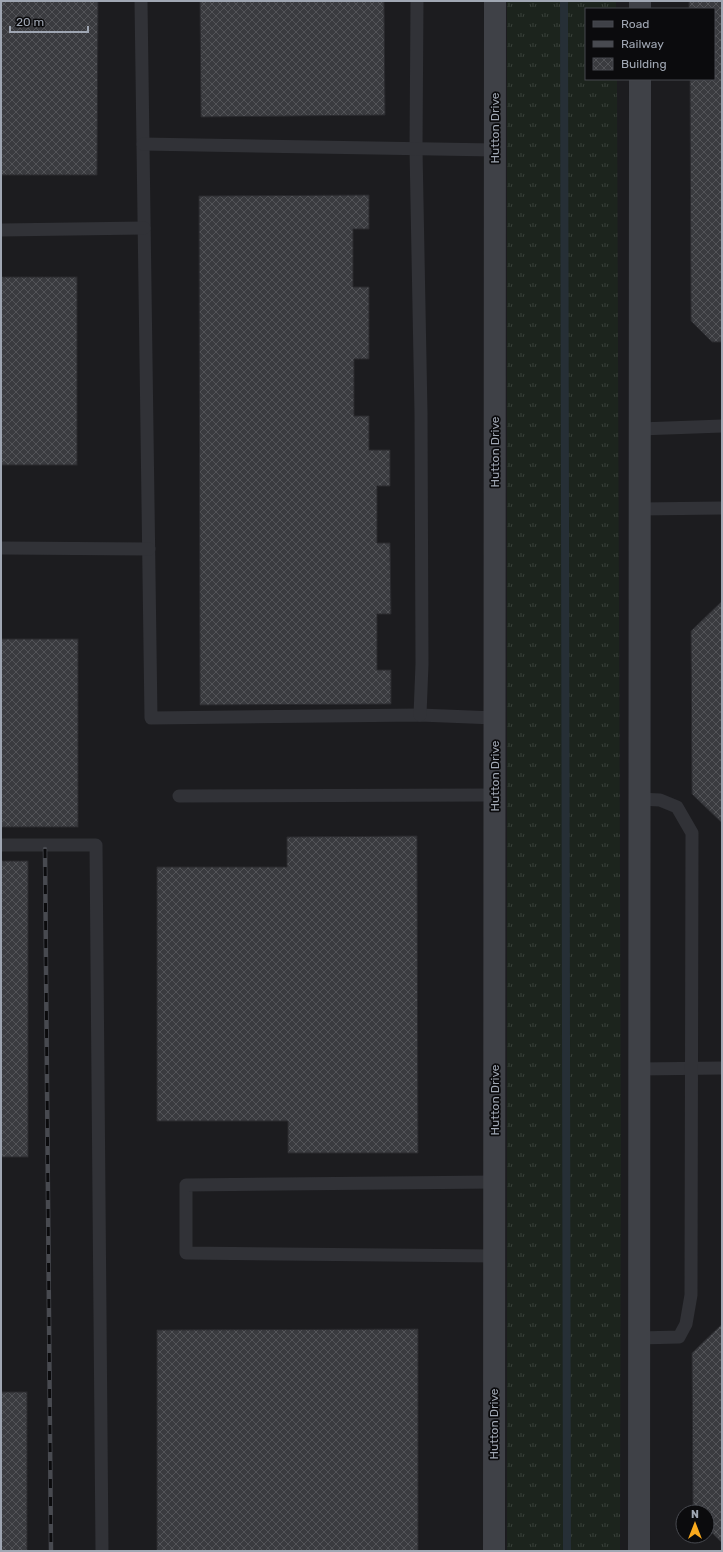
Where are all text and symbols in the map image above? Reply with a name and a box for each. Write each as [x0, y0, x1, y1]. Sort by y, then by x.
scale bar [10, 8, 88, 34]
legend [585, 8, 715, 80]
text: 20 m [16, 15, 44, 29]
text: Road [621, 17, 649, 31]
text: Railway [621, 37, 664, 51]
text: Building [621, 57, 667, 71]
street label: Hutton Drive [488, 92, 502, 164]
street label: Hutton Drive [488, 416, 502, 488]
street label: Hutton Drive [488, 740, 502, 812]
street label: Hutton Drive [488, 1064, 502, 1136]
street label: Hutton Drive [487, 1388, 501, 1460]
north arrow [675, 1504, 715, 1544]
text: N [691, 1508, 699, 1521]

